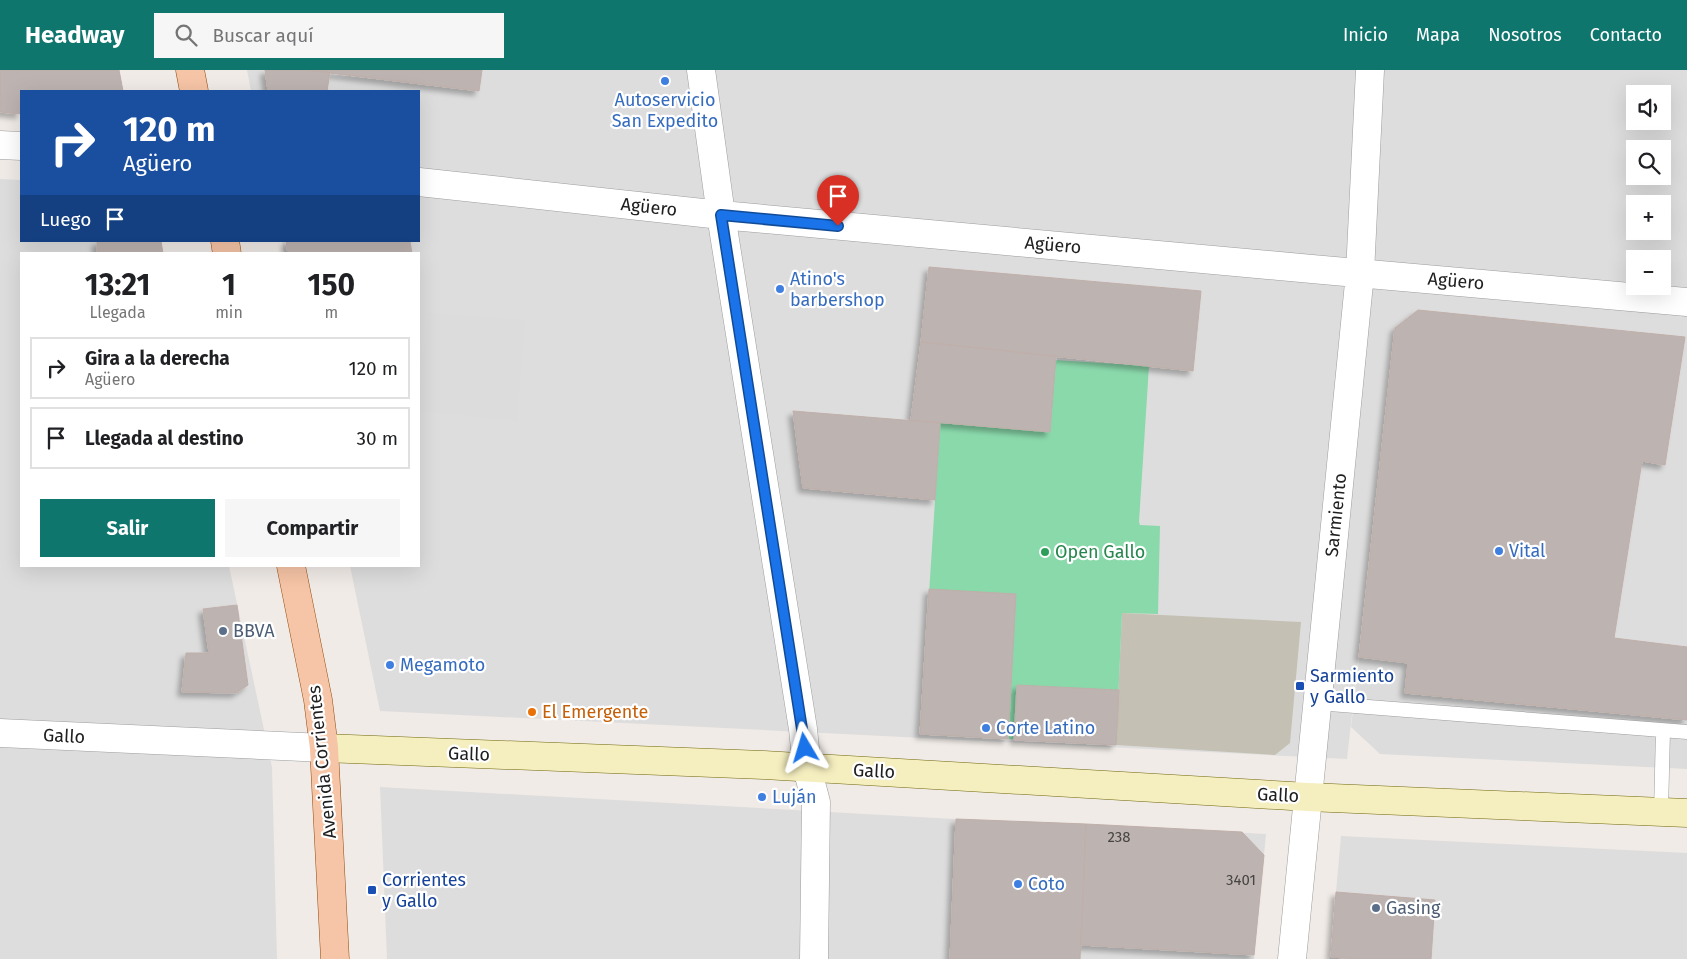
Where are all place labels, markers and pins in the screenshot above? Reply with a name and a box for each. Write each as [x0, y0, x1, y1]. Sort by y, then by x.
marker: Autoservicio San Expedito [659, 75, 671, 87]
place label: Autoservicio San Expedito [612, 89, 718, 132]
pin [817, 175, 859, 226]
place label: Atino's barbershop [790, 268, 885, 311]
marker: Atino's barbershop [774, 283, 786, 295]
place label: Vital [1509, 540, 1545, 562]
place label: Open Gallo [1055, 541, 1145, 563]
marker: Vital [1493, 545, 1505, 557]
marker: Open Gallo [1039, 546, 1051, 558]
place label: BBVA [233, 620, 275, 642]
marker: BBVA [217, 625, 229, 637]
place label: Megamoto [400, 654, 485, 676]
marker: Megamoto [384, 659, 396, 671]
place label: Sarmiento y Gallo [1310, 665, 1394, 708]
marker: Sarmiento y Gallo [1294, 680, 1306, 692]
place label: El Emergente [542, 701, 648, 723]
marker: El Emergente [526, 706, 538, 718]
place label: Corte Latino [996, 717, 1095, 739]
marker: Corte Latino [980, 722, 992, 734]
place label: Luján [772, 786, 817, 808]
marker: Luján [756, 791, 768, 803]
place label: Corrientes y Gallo [382, 869, 466, 912]
place label: Coto [1028, 873, 1065, 895]
marker: Coto [1012, 878, 1024, 890]
marker: Corrientes y Gallo [366, 884, 378, 896]
place label: Gasing [1386, 897, 1441, 919]
marker: Gasing [1370, 902, 1382, 914]

